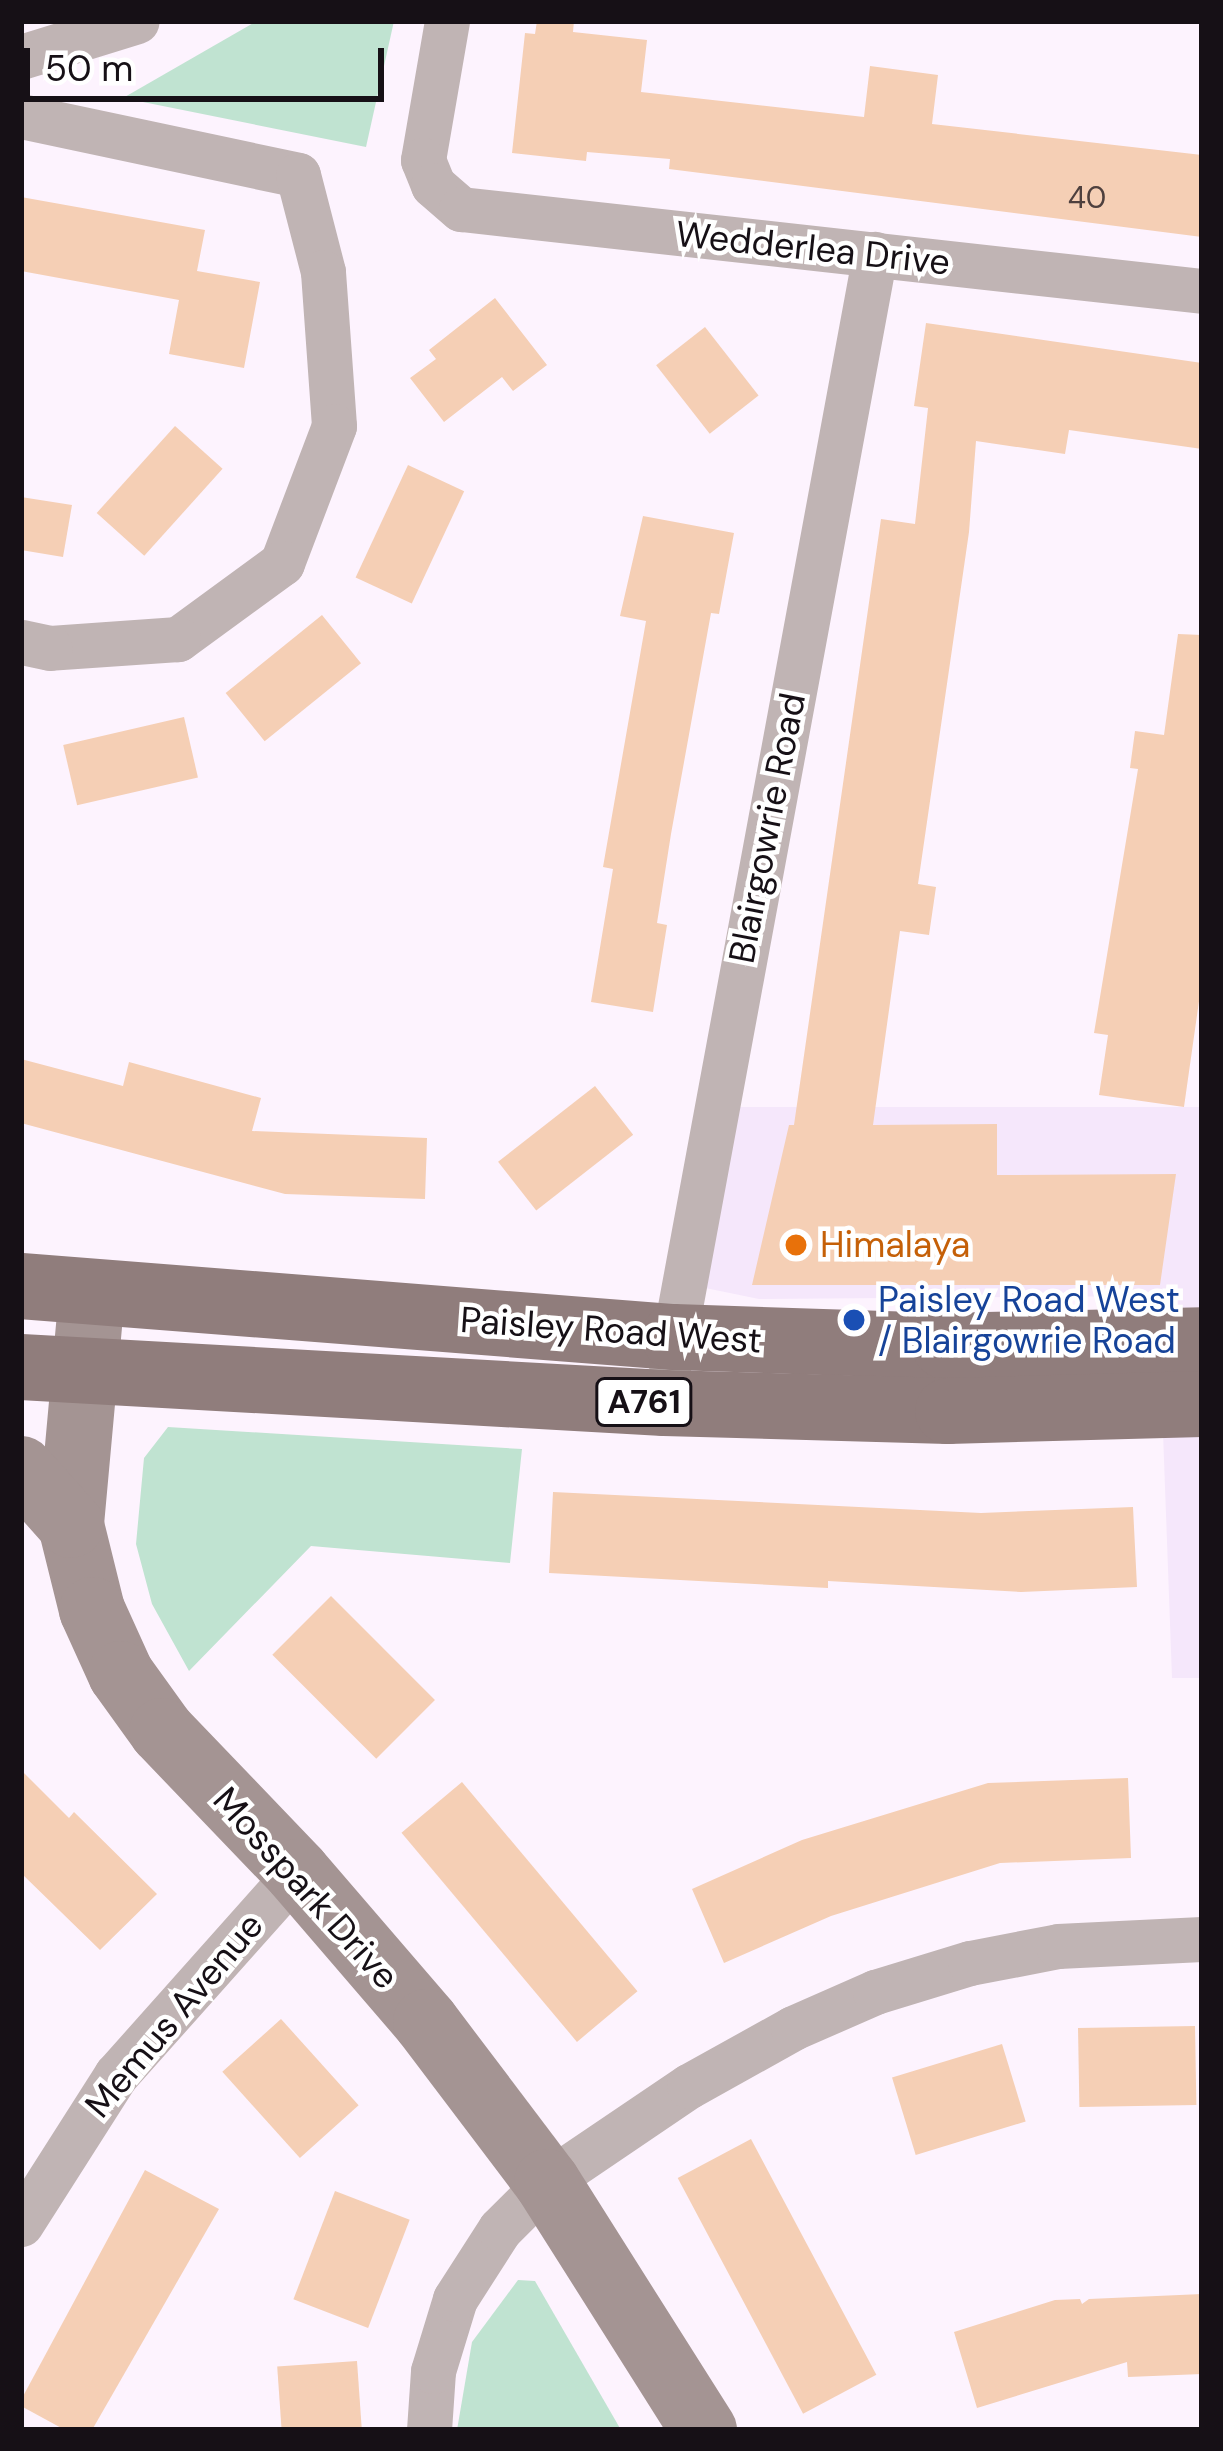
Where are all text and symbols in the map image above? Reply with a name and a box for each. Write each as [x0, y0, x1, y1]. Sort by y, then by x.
scale bar [30, 24, 390, 98]
text: 50 m [45, 45, 133, 92]
house number: 40 [1068, 180, 1106, 216]
street label: Wedderlea Drive [674, 212, 952, 284]
street label: Blairgowrie Road [720, 689, 814, 967]
place label: Himalaya [820, 1223, 970, 1267]
marker: Himalaya [783, 1232, 809, 1258]
place label: Paisley Road West / Blairgowrie Road [878, 1277, 1180, 1362]
street label: Paisley Road West [459, 1298, 763, 1362]
marker: Paisley Road West / Blairgowrie Road [841, 1307, 867, 1333]
road number: A761 [593, 1375, 695, 1429]
street label: Mosspark Drive [204, 1778, 408, 1998]
street label: Memus Avenue [76, 1904, 272, 2126]

